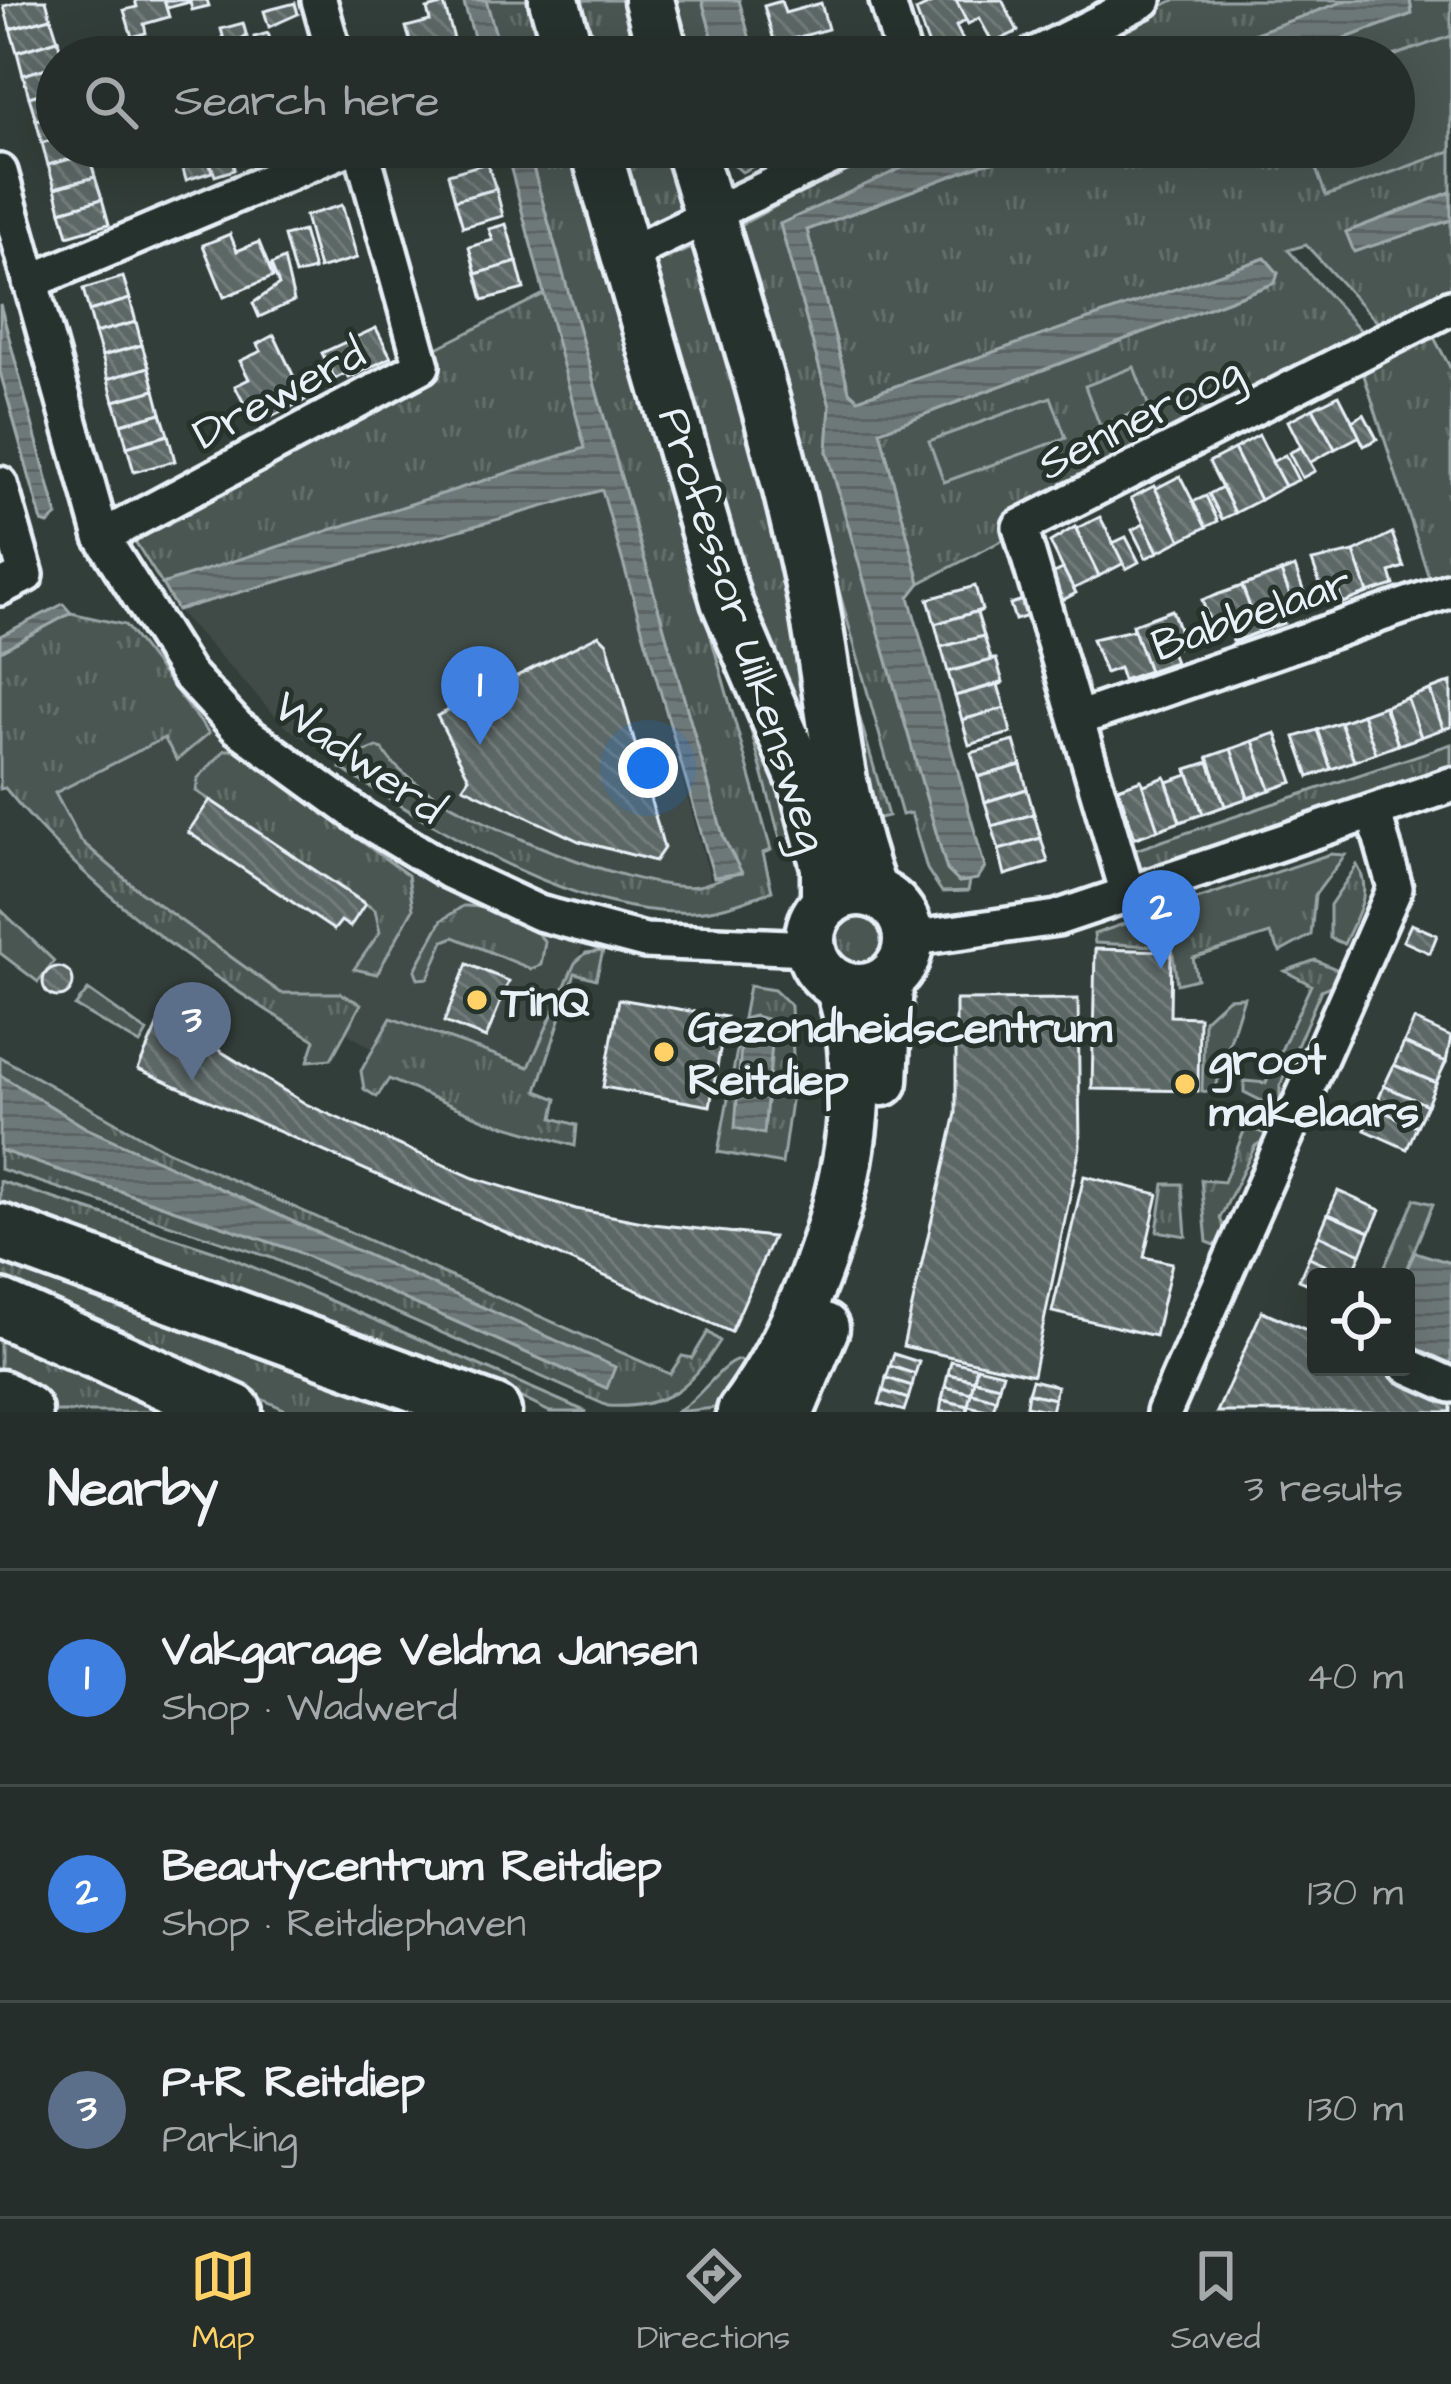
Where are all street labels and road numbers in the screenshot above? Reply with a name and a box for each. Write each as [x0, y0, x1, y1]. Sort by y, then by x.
street label: Drewerd [182, 323, 377, 466]
street label: Senneroog [1028, 341, 1253, 497]
street label: Professor Uilkensweg [641, 400, 843, 860]
street label: Babbelaar [1144, 552, 1360, 678]
street label: Wadwerd [260, 677, 457, 840]

